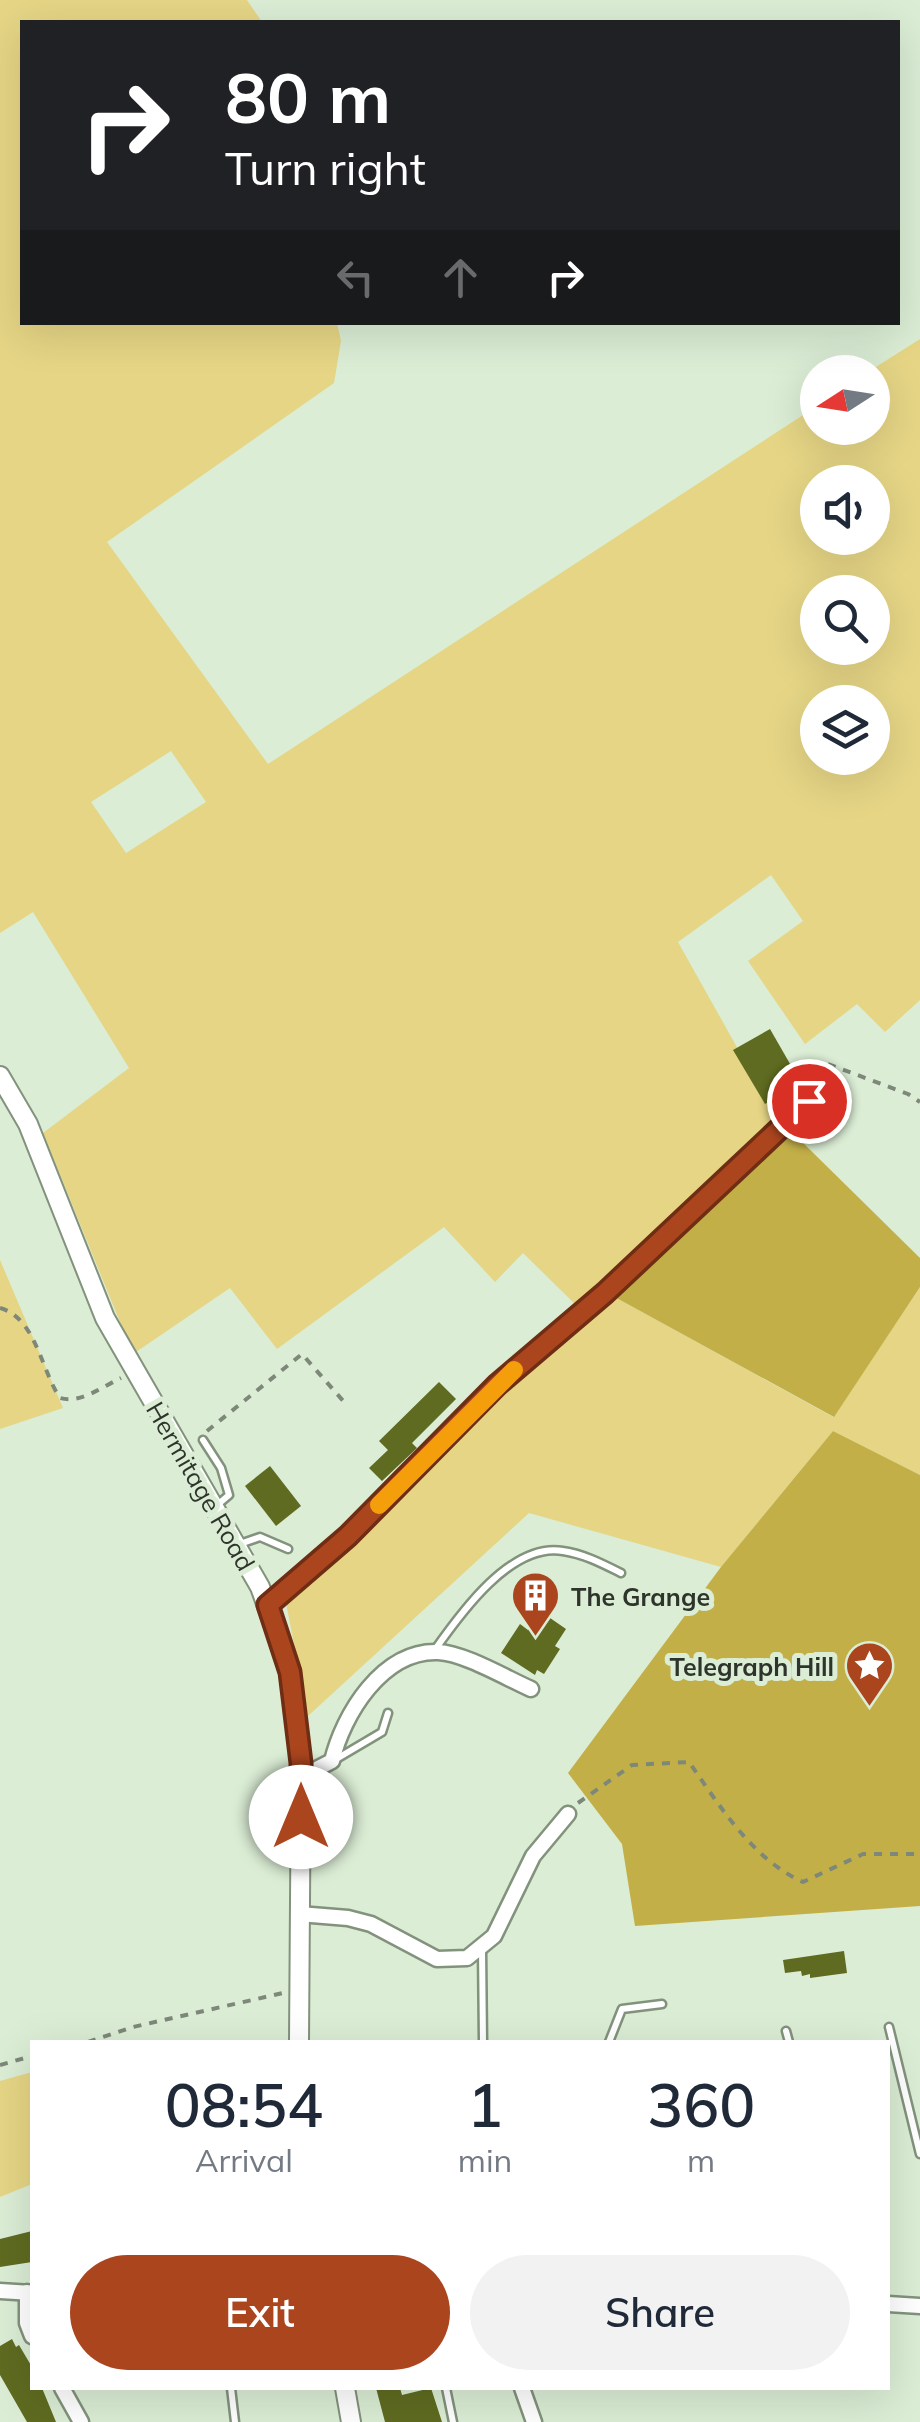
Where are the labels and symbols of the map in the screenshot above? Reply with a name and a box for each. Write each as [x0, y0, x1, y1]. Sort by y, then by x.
north arrow [800, 355, 890, 445]
pin [767, 1059, 852, 1144]
street label: Hermitage Road [140, 1396, 262, 1576]
building icon: The Grange [510, 1570, 562, 1638]
place label: The Grange [571, 1581, 710, 1612]
place icon: Telegraph Hill [843, 1640, 895, 1708]
place label: Telegraph Hill [669, 1651, 834, 1682]
position arrow [249, 1765, 353, 1869]

